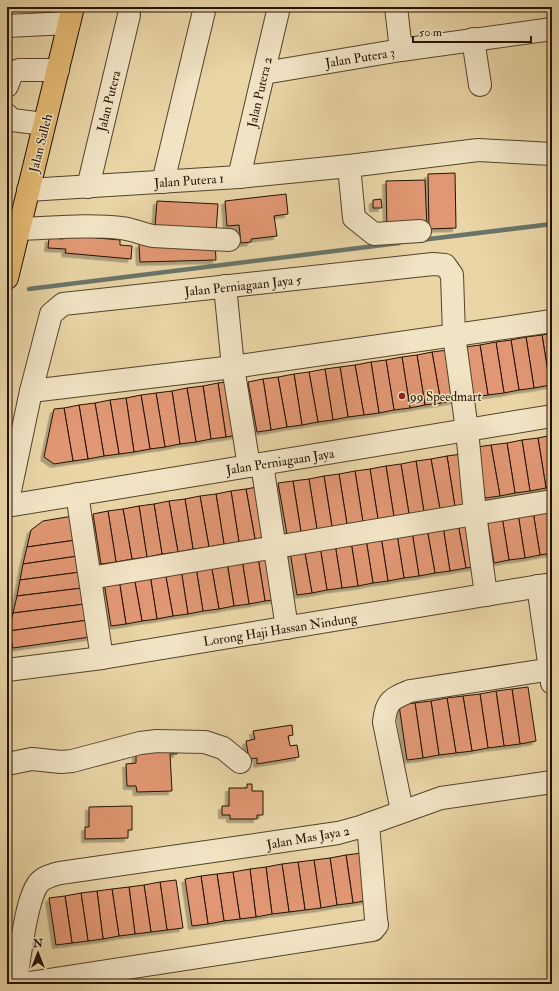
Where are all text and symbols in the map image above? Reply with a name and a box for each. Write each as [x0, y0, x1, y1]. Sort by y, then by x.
scale bar [413, 18, 531, 44]
text: 50 m [419, 25, 443, 40]
street label: Jalan Putera 3 [323, 45, 396, 72]
street label: Jalan Putera 2 [244, 55, 276, 130]
street label: Jalan Putera [93, 68, 124, 135]
street label: Jalan Salleh [26, 112, 56, 175]
street label: Jalan Putera 1 [153, 171, 225, 191]
street label: Jalan Perniagaan Jaya 5 [183, 272, 303, 301]
place label: 99 Speedmart [409, 389, 482, 406]
marker: 99 Speedmart [397, 391, 407, 401]
street label: Jalan Perniagaan Jaya [224, 445, 336, 480]
street label: Lorong Haji Hassan Nindung [202, 610, 359, 650]
street label: Jalan Mas Jaya 2 [264, 823, 352, 854]
north arrow [18, 933, 58, 973]
text: N [32, 937, 44, 950]

